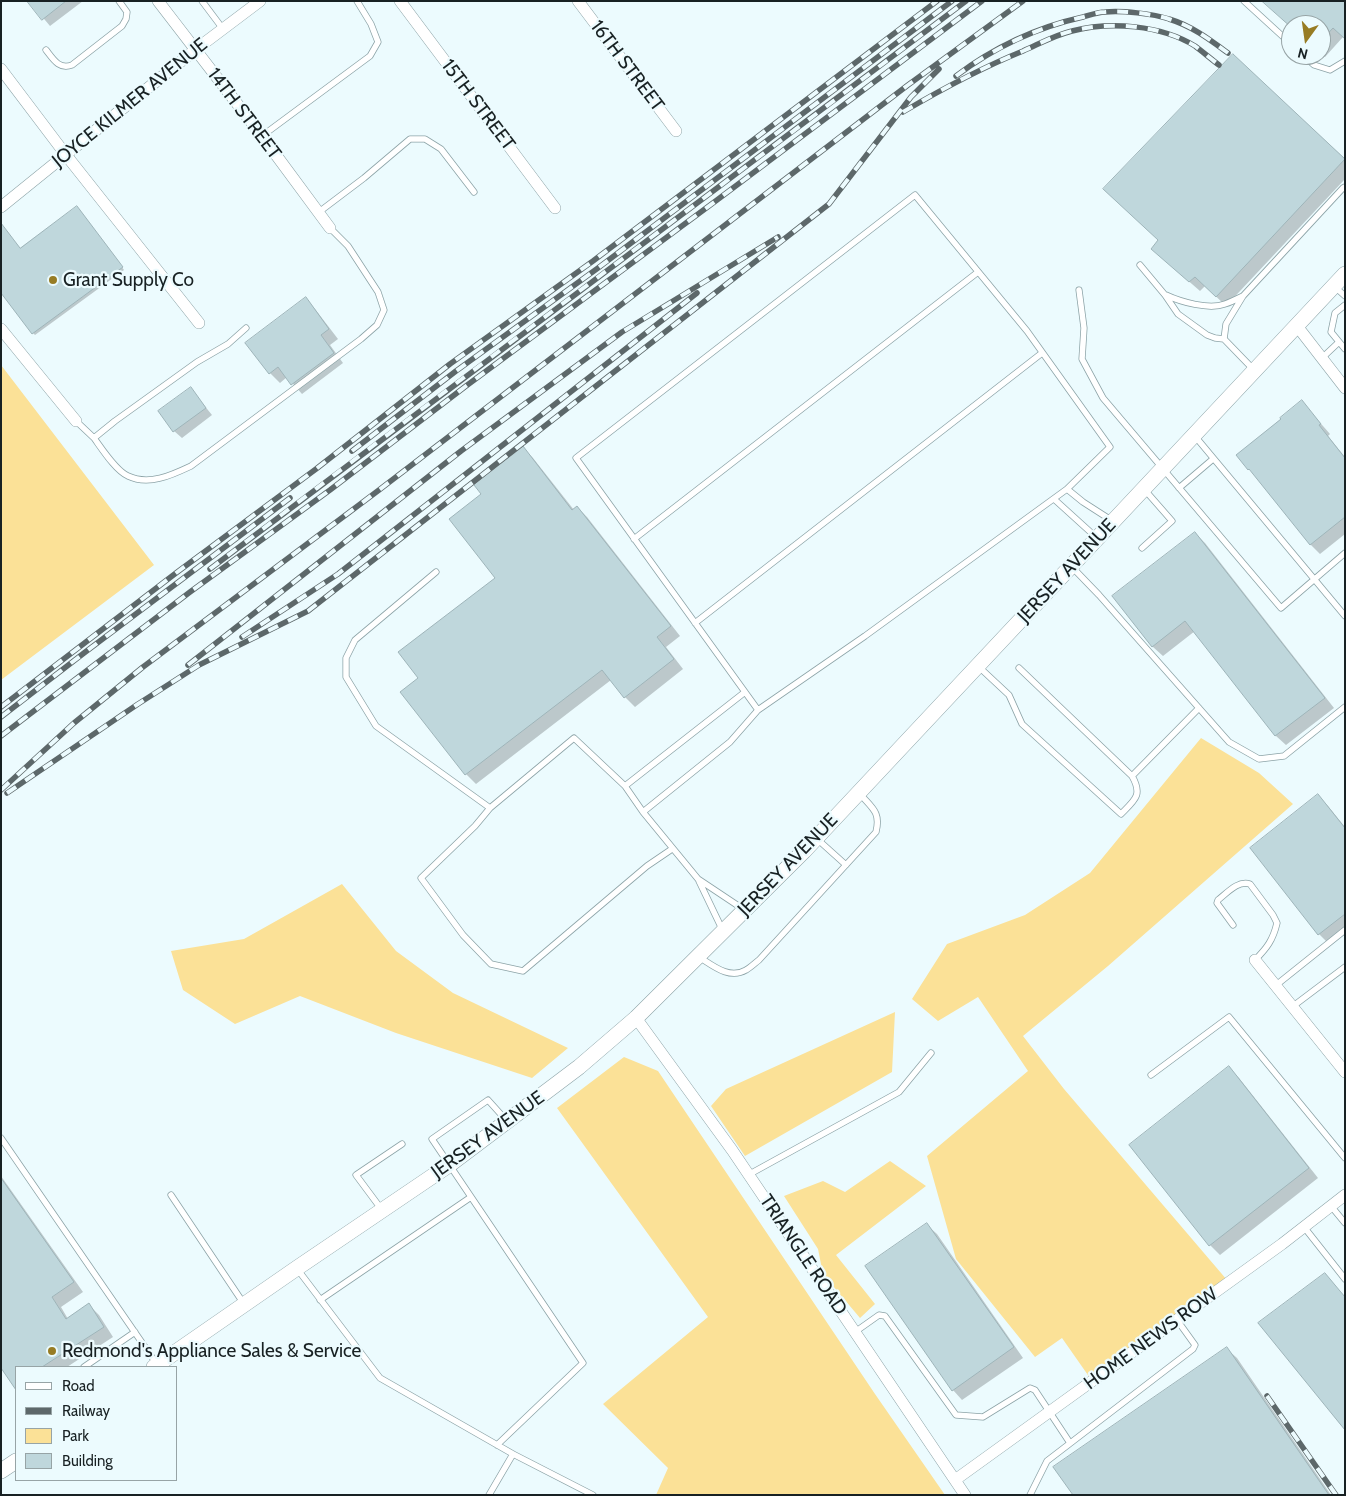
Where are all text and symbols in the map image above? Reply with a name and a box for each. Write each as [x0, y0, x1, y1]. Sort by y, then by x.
north arrow [1281, 15, 1331, 65]
street label: 16TH STREET [585, 16, 669, 116]
street label: JOYCE KILMER AVENUE [48, 33, 212, 173]
text: N [1296, 44, 1310, 64]
street label: 15TH STREET [436, 55, 520, 155]
street label: 14TH STREET [202, 64, 286, 164]
place label: Grant Supply Co [63, 269, 194, 291]
marker: Grant Supply Co [47, 274, 59, 286]
street label: JERSEY AVENUE [1013, 514, 1121, 628]
street label: JERSEY AVENUE [733, 809, 843, 921]
street label: JERSEY AVENUE [427, 1086, 549, 1184]
street label: TRIANGLE ROAD [754, 1191, 852, 1319]
street label: HOME NEWS ROW [1080, 1283, 1222, 1395]
place label: Redmond's Appliance Sales & Service [62, 1340, 361, 1362]
marker: Redmond's Appliance Sales & Service [46, 1345, 58, 1357]
legend [15, 1366, 178, 1481]
text: Road [62, 1377, 95, 1395]
text: Railway [62, 1402, 110, 1420]
text: Park [62, 1427, 89, 1445]
text: Building [62, 1452, 113, 1470]

